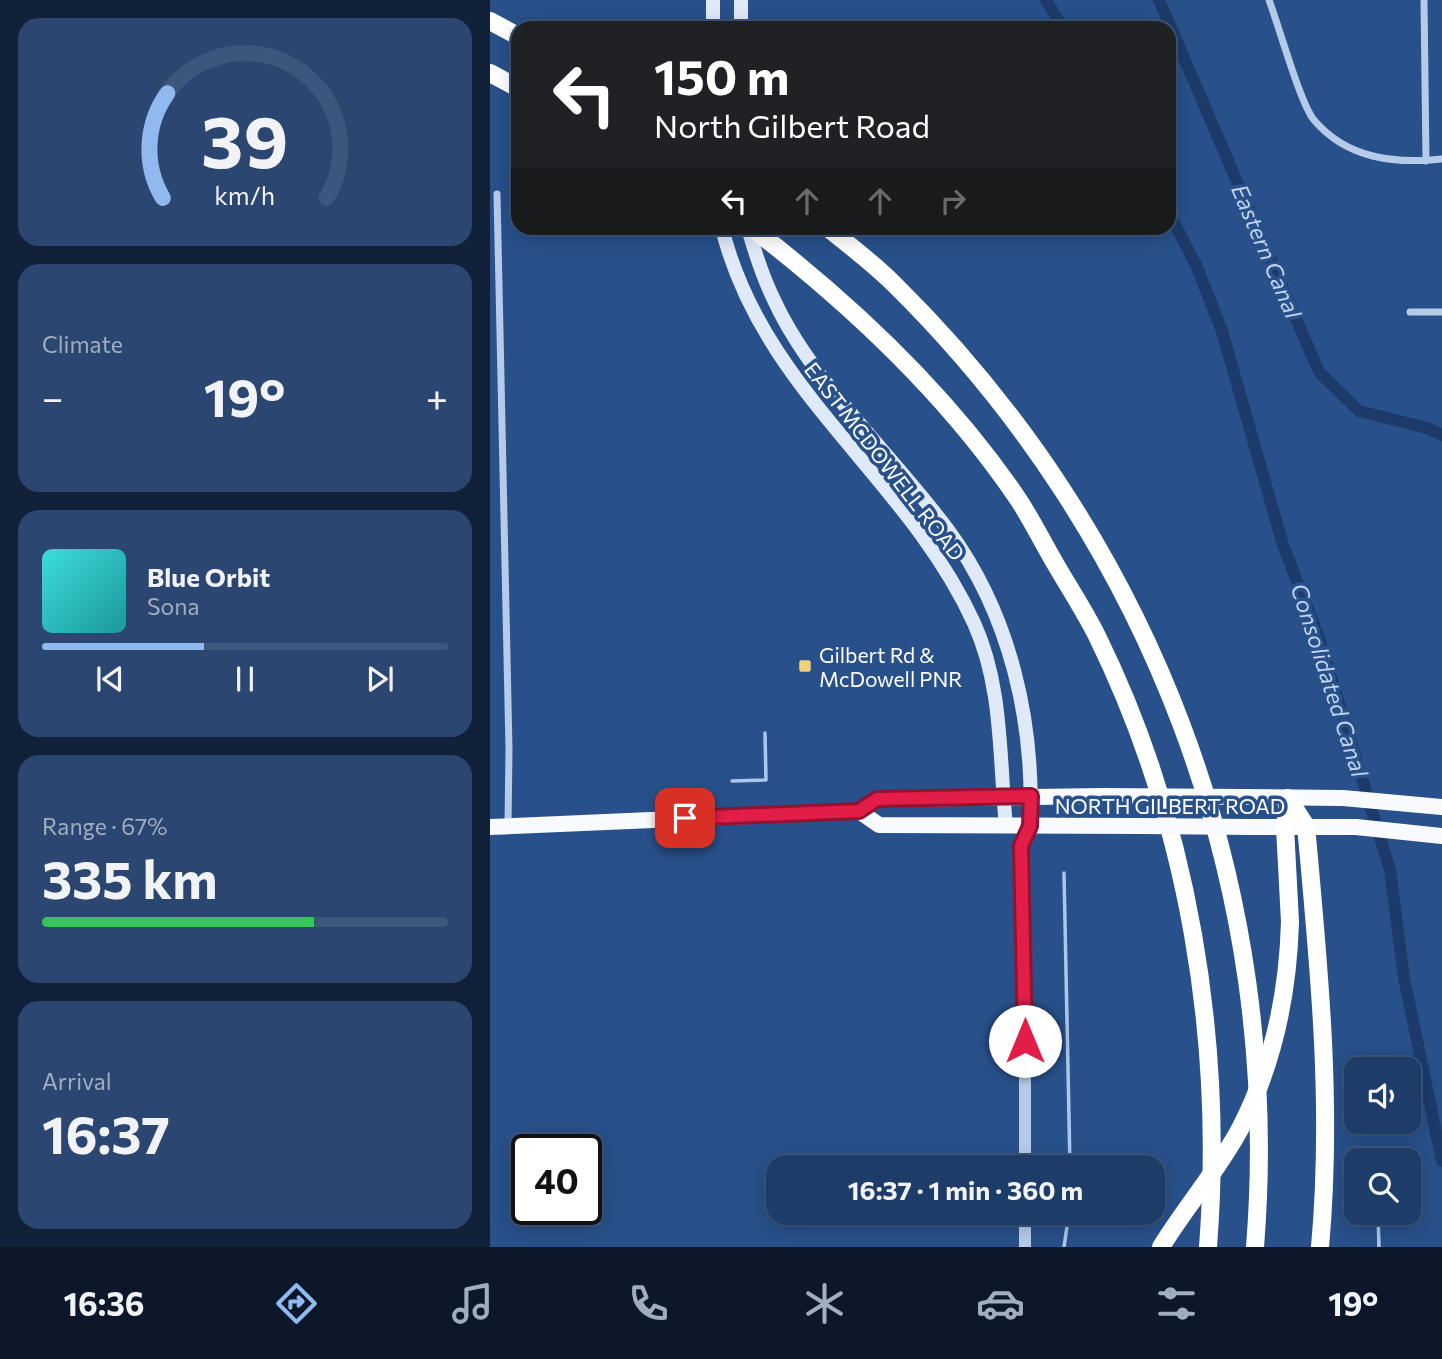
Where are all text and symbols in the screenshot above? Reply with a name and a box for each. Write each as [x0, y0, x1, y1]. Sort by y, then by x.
text: 150 m [654, 45, 789, 105]
icon: left [539, 49, 630, 140]
text: 39 [201, 94, 289, 183]
text: North Gilbert Road [654, 105, 930, 145]
text: km/h [215, 180, 275, 210]
water label: Eastern Canal [1226, 180, 1308, 323]
icon: left [715, 182, 753, 220]
icon: ahead [788, 182, 826, 220]
icon: ahead [861, 182, 899, 220]
icon: right [934, 182, 972, 220]
text: Climate [42, 330, 123, 358]
street label: EAST MCDOWELL ROAD [800, 357, 970, 565]
text: 19° [204, 364, 285, 428]
text: − [42, 373, 64, 420]
text: + [426, 373, 448, 420]
text: Blue Orbit [147, 561, 270, 592]
water label: Consolidated Canal [1285, 580, 1375, 781]
text: Sona [147, 592, 199, 620]
place label: Gilbert Rd & McDowell PNR [819, 642, 962, 691]
marker: Gilbert Rd & McDowell PNR [797, 658, 813, 674]
icon: previous [91, 660, 129, 698]
icon: pause [226, 660, 264, 698]
icon: next [361, 660, 399, 698]
pin [655, 788, 715, 848]
street label: NORTH GILBERT ROAD [1055, 793, 1285, 818]
icon: arrive [666, 799, 704, 837]
text: Range · 67% [42, 812, 167, 840]
text: 335 km [42, 846, 218, 910]
position arrow [988, 1004, 1062, 1078]
map controls [1344, 1057, 1421, 1225]
button: sound [1344, 1057, 1421, 1134]
text: Arrival [42, 1067, 112, 1095]
text: 16:37 [42, 1101, 170, 1165]
speed limit sign: 40 [511, 1134, 602, 1225]
button: search [1344, 1148, 1421, 1225]
text: 16:37 · 1 min · 360 m [848, 1174, 1083, 1205]
icon: directions [272, 1279, 321, 1328]
icon: music [448, 1279, 497, 1328]
icon: phone [624, 1279, 673, 1328]
icon: climate [800, 1279, 849, 1328]
icon: car [976, 1279, 1025, 1328]
icon: filters [1152, 1279, 1201, 1328]
text: 16:36 [64, 1283, 145, 1323]
text: 19° [1328, 1283, 1378, 1323]

